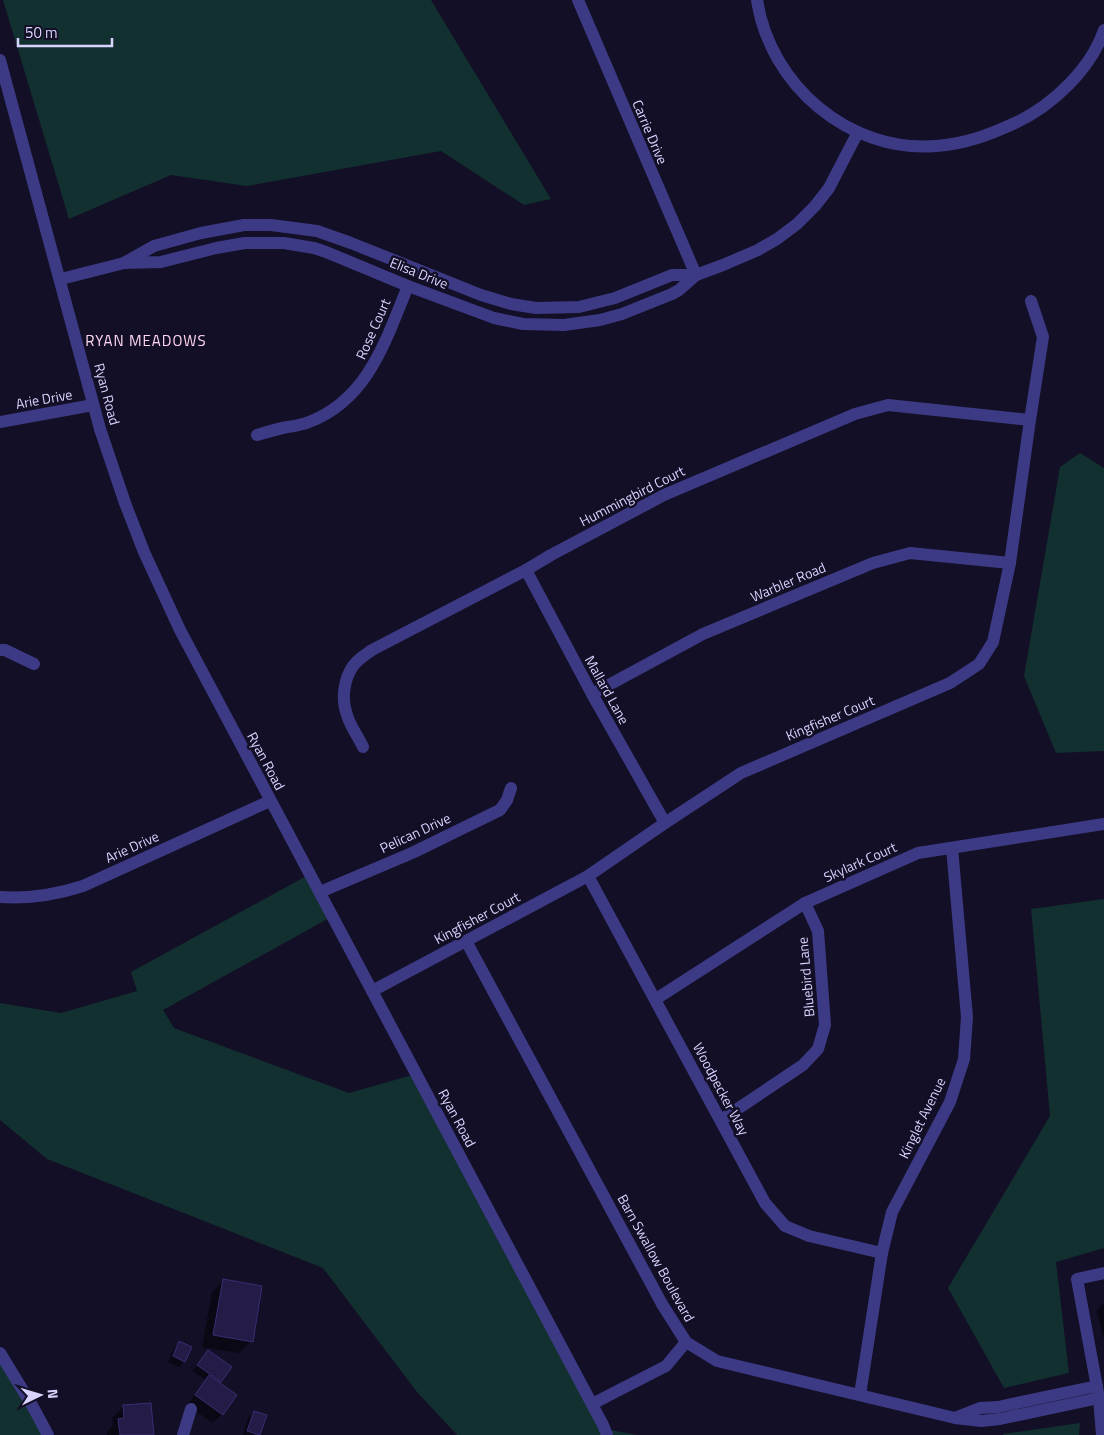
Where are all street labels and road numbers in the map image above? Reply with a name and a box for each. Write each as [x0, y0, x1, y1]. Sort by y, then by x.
street label: Carrie Drive [627, 96, 673, 167]
street label: Elisa Drive [387, 251, 452, 294]
street label: Rose Court [350, 295, 395, 363]
street label: Ryan Road [89, 361, 126, 427]
street label: Arie Drive [14, 383, 74, 414]
street label: Hummingbird Court [575, 460, 688, 531]
street label: Warbler Road [747, 556, 829, 607]
street label: Mallard Lane [580, 652, 635, 728]
street label: Kingfisher Court [782, 689, 877, 746]
street label: Ryan Road [242, 728, 291, 794]
street label: Pelican Drive [376, 807, 454, 858]
street label: Arie Drive [101, 825, 162, 868]
street label: Skylark Court [820, 836, 900, 887]
street label: Kingfisher Court [430, 886, 524, 949]
street label: Bluebird Lane [792, 936, 819, 1018]
street label: Woodpecker Way [688, 1039, 755, 1139]
street label: Kinglet Avenue [893, 1074, 950, 1162]
street label: Ryan Road [433, 1085, 482, 1151]
street label: Barn Swallow Boulevard [613, 1190, 700, 1325]

